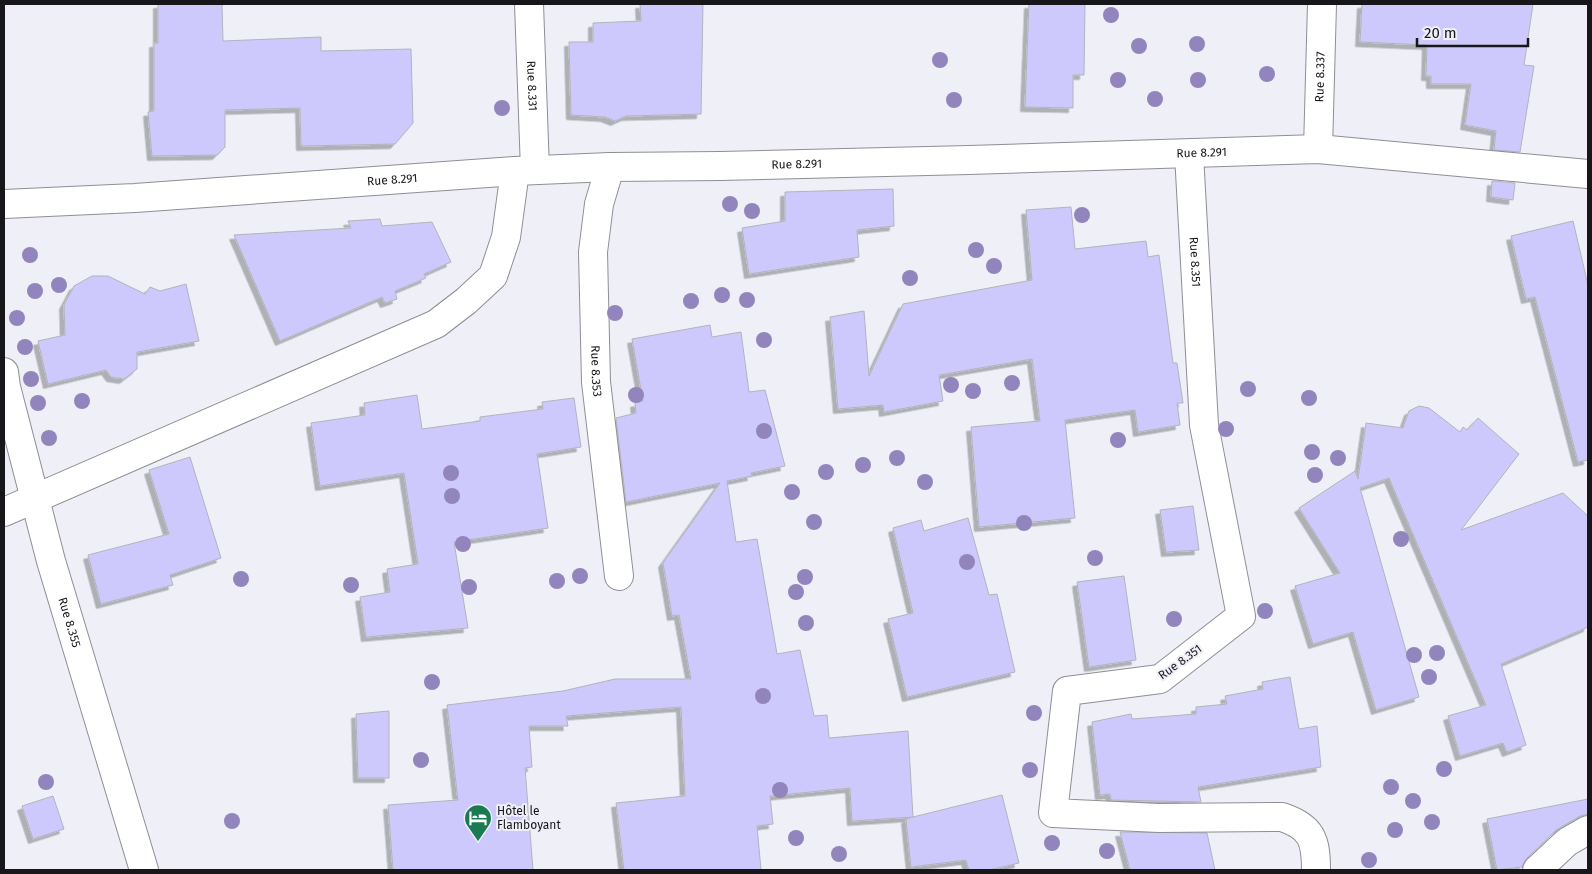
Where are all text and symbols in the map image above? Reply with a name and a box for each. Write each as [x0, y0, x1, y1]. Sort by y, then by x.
scale bar [1417, 15, 1528, 47]
text: 20 m [1424, 24, 1457, 42]
street label: Rue 8.337 [1312, 51, 1328, 103]
street label: Rue 8.331 [524, 60, 540, 111]
street label: Rue 8.291 [1176, 145, 1227, 160]
street label: Rue 8.291 [771, 157, 822, 172]
street label: Rue 8.291 [366, 171, 418, 188]
street label: Rue 8.351 [1187, 236, 1203, 287]
street label: Rue 8.353 [588, 345, 605, 397]
street label: Rue 8.355 [55, 596, 84, 649]
street label: Rue 8.351 [1156, 642, 1204, 682]
hotel icon: Hôtel le Flamboyant [463, 803, 493, 842]
place label: Hôtel le Flamboyant [497, 804, 561, 832]

